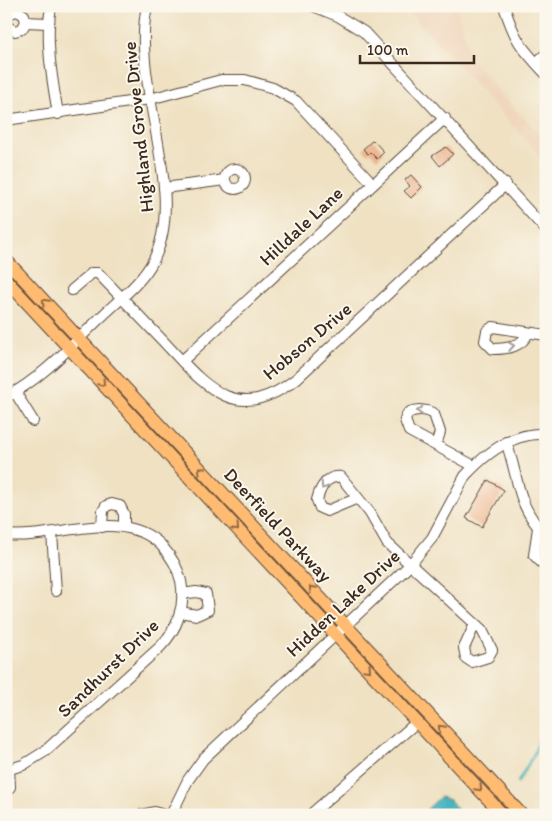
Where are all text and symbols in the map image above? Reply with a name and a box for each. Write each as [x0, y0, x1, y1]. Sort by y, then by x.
scale bar [360, 32, 473, 64]
street label: Highland Grove Drive [118, 40, 158, 214]
text: 100 m [367, 41, 409, 59]
street label: Hilldale Lane [254, 181, 348, 271]
street label: Hobson Drive [258, 297, 356, 385]
one-way arrow [42, 299, 51, 308]
one-way arrow [507, 342, 516, 352]
one-way arrow [96, 377, 105, 386]
one-way arrow [416, 406, 424, 416]
street label: Deerfield Parkway [219, 463, 337, 587]
one-way arrow [198, 466, 207, 475]
one-way arrow [321, 480, 330, 489]
one-way arrow [230, 522, 239, 531]
street label: Hidden Lake Drive [281, 544, 405, 662]
one-way arrow [309, 585, 318, 594]
street label: Sandhurst Drive [52, 614, 164, 722]
one-way arrow [362, 664, 371, 673]
one-way arrow [438, 724, 447, 733]
one-way arrow [473, 783, 482, 792]

